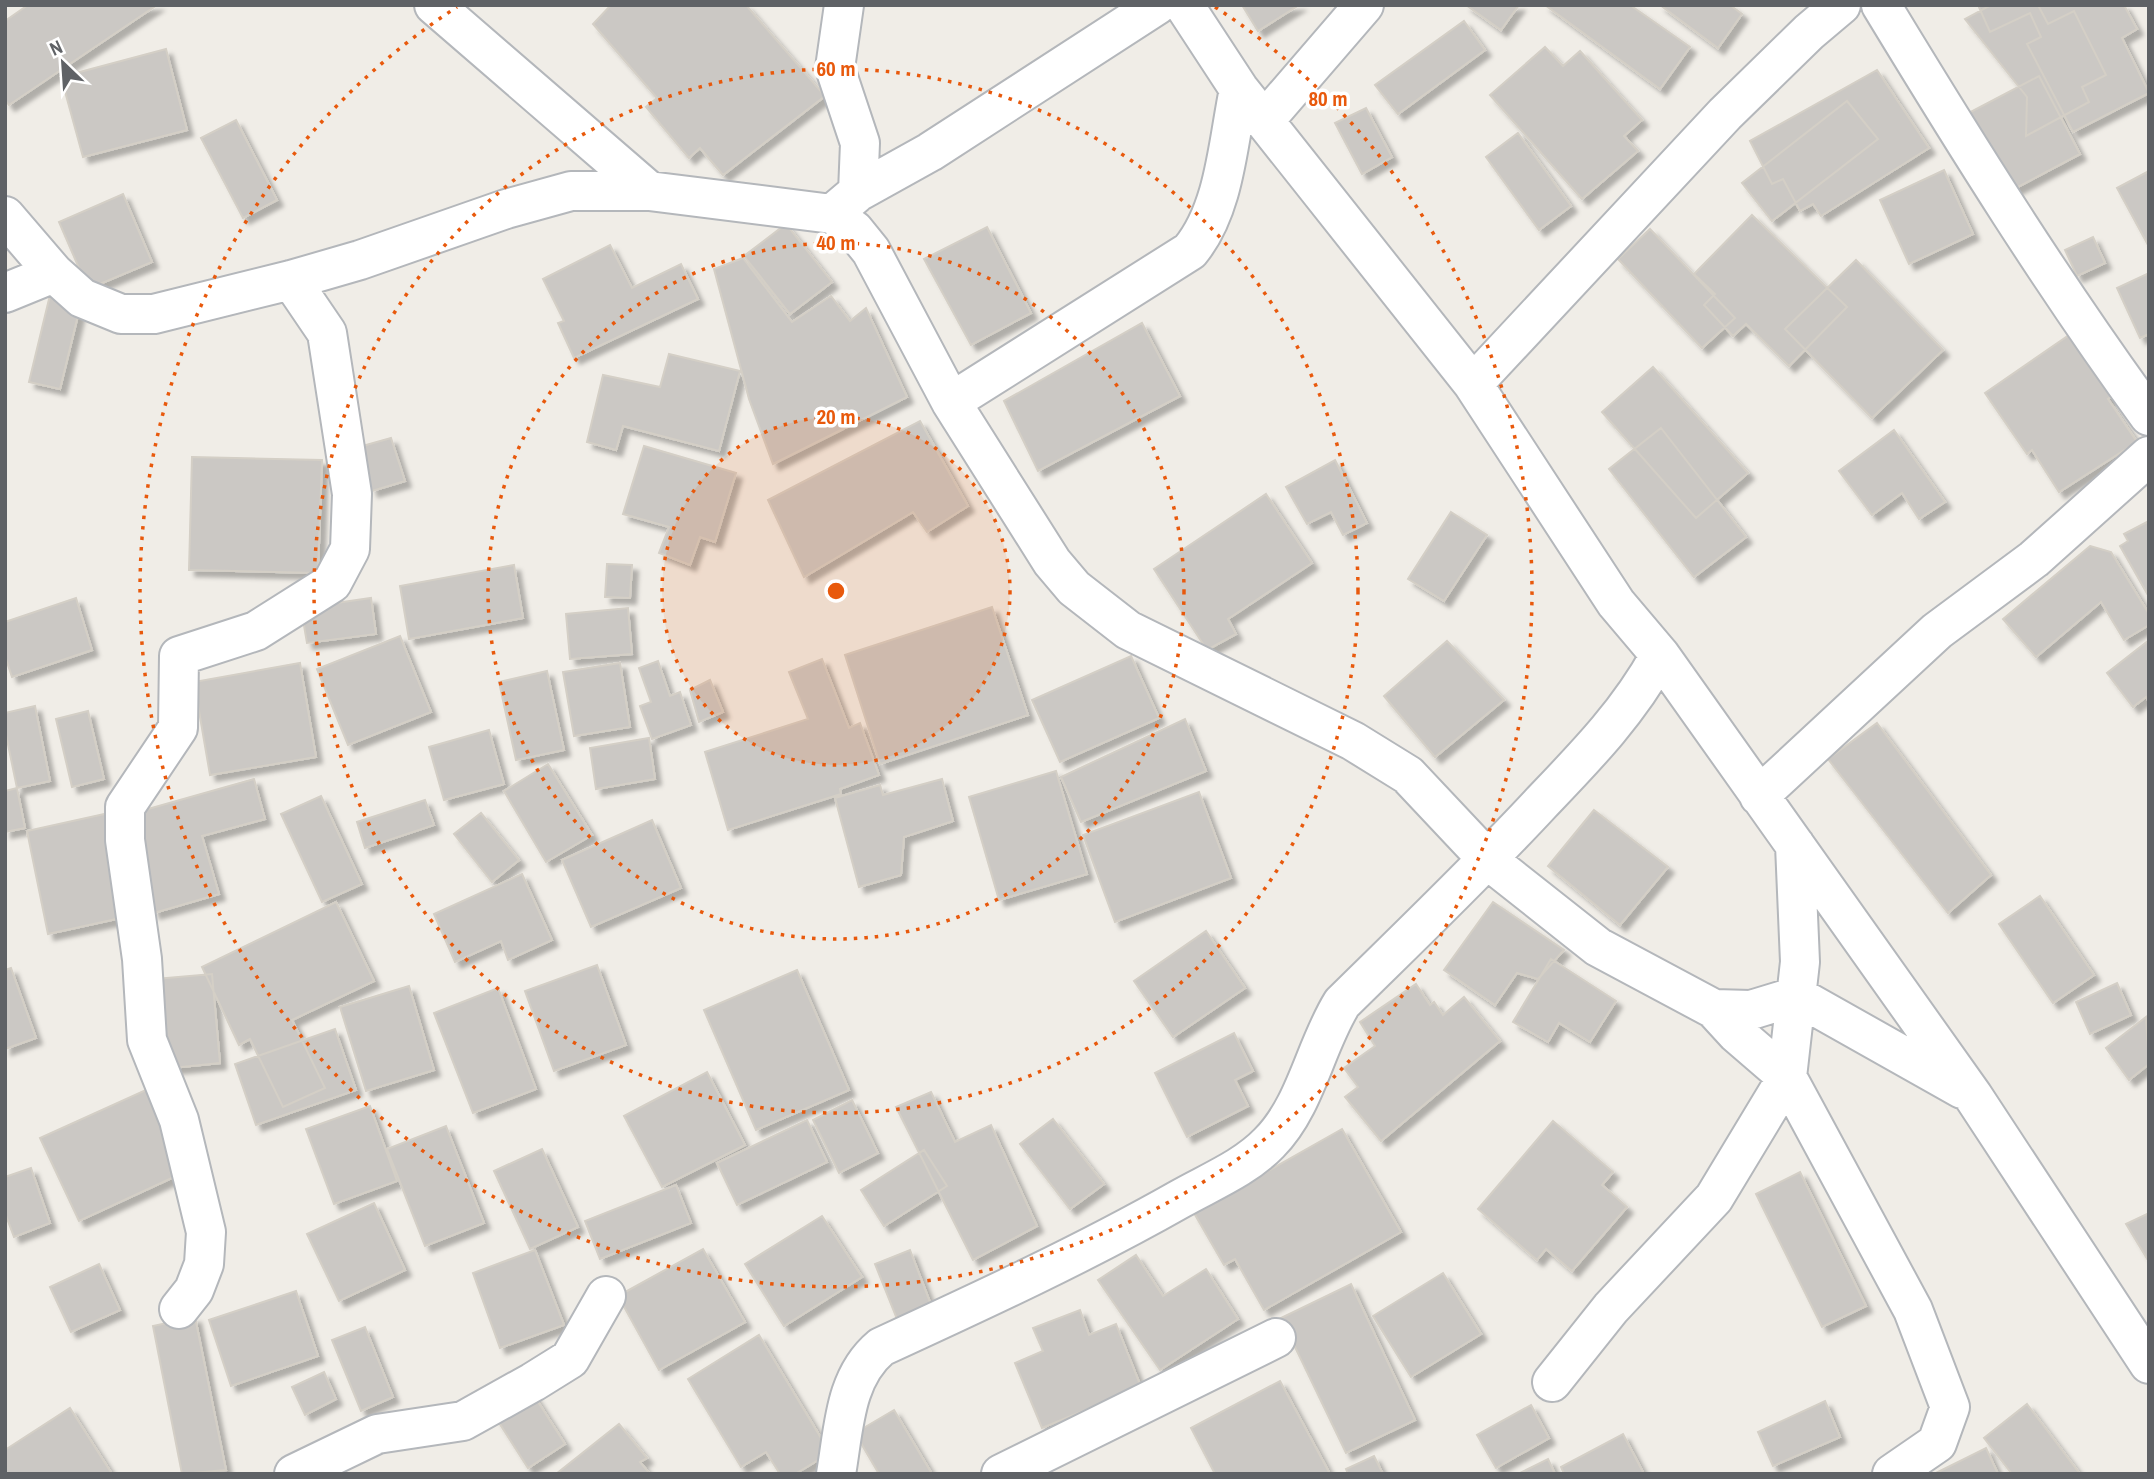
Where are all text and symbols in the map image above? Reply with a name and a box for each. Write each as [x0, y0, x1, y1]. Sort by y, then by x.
north arrow [28, 28, 98, 98]
text: N [45, 33, 66, 62]
text: 60 m [816, 54, 856, 83]
text: 80 m [1308, 84, 1348, 113]
text: 40 m [816, 228, 856, 257]
text: 20 m [816, 402, 856, 431]
centre of rings [824, 579, 848, 603]

